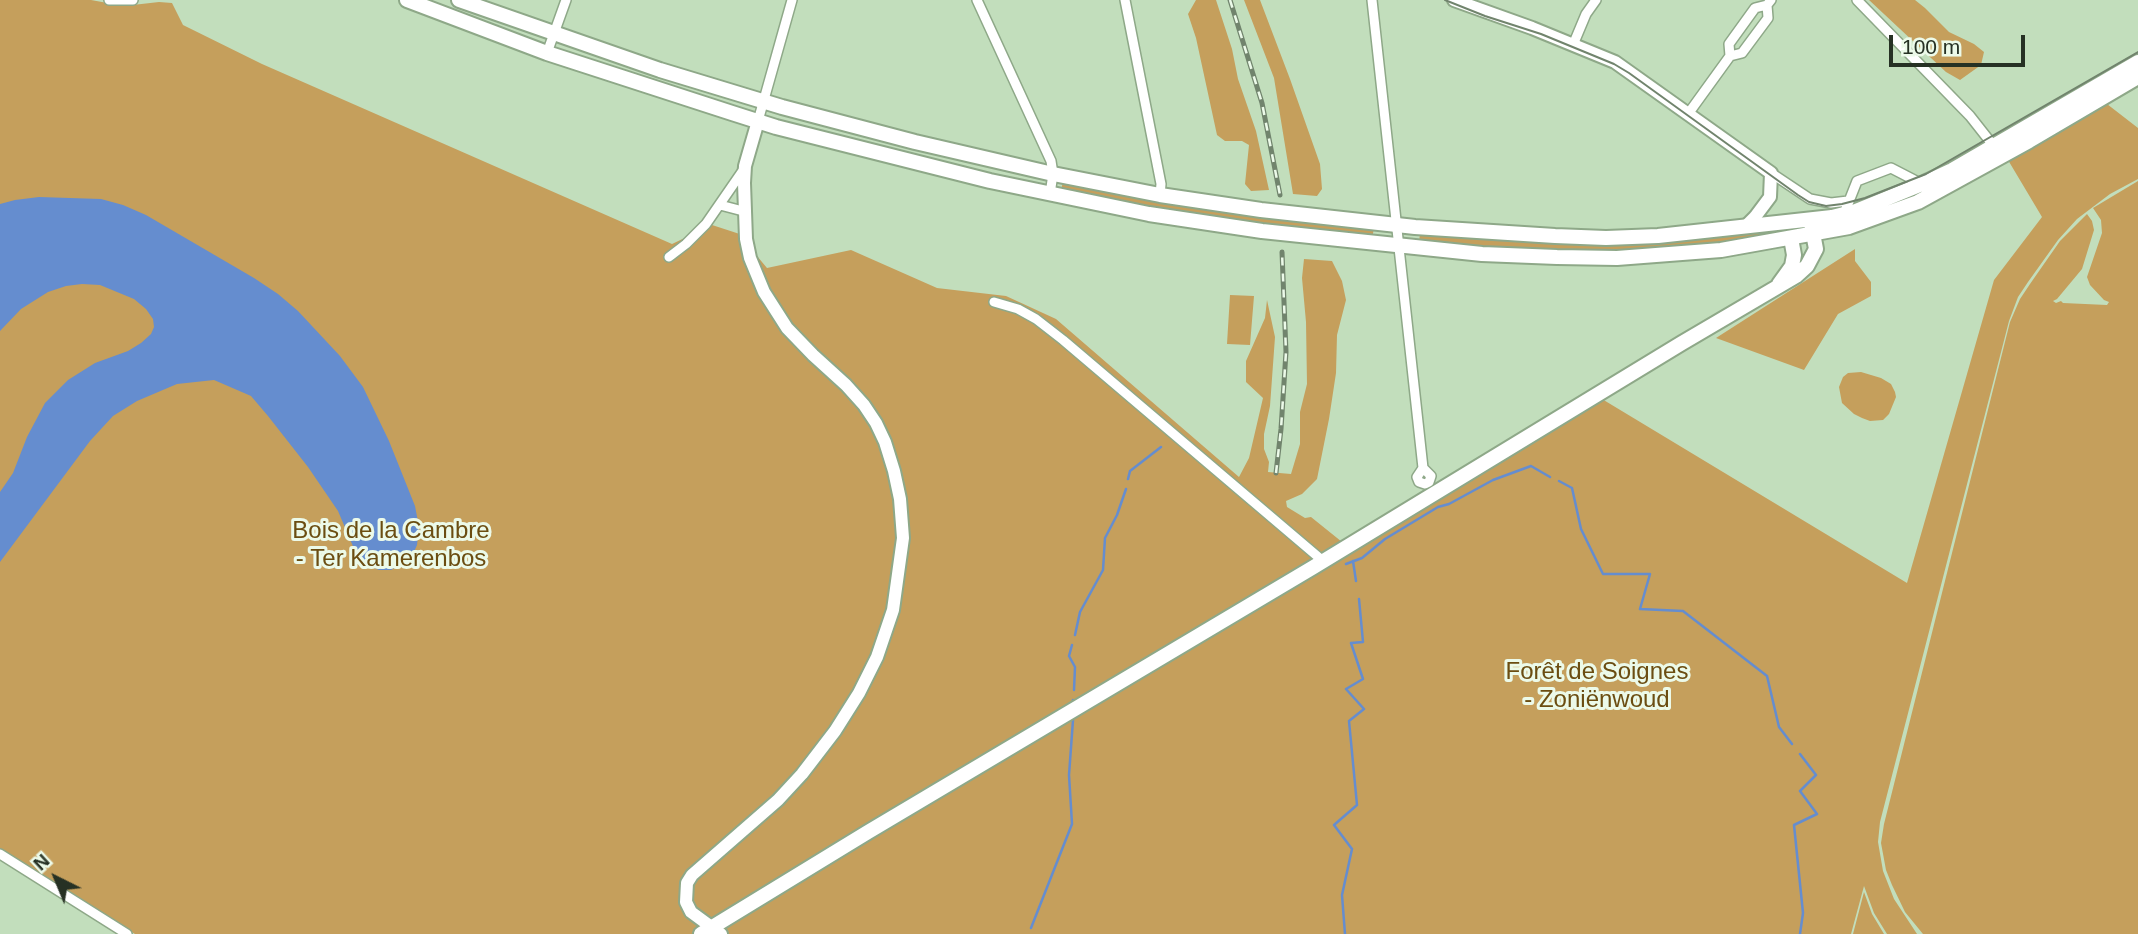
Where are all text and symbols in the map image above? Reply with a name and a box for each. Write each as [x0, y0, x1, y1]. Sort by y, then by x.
scale bar [1893, 21, 2030, 65]
text: 100 m [1902, 35, 1960, 58]
park label: Bois de la Cambre - Ter Kamerenbos [292, 517, 490, 573]
park label: Forêt de Soignes - Zoniënwoud [1506, 658, 1688, 714]
north arrow [21, 843, 91, 913]
text: N [29, 850, 54, 875]

